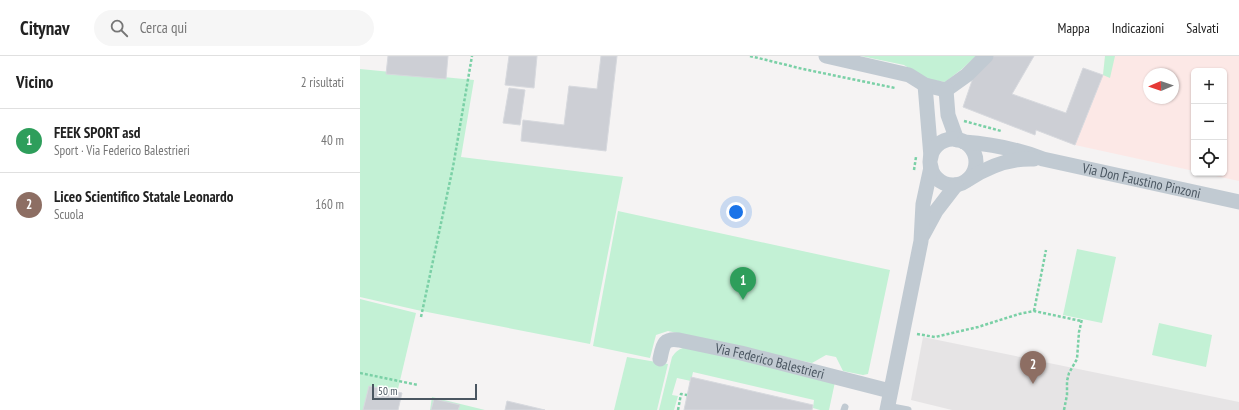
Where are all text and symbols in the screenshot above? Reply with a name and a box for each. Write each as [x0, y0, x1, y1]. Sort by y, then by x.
search box [94, 10, 374, 46]
text: Citynav [20, 16, 70, 40]
icon: search [108, 17, 130, 39]
text: Cerca qui [140, 18, 187, 37]
text: Mappa [1058, 19, 1090, 37]
text: Indicazioni [1112, 19, 1164, 37]
text: Salvati [1186, 19, 1219, 37]
north arrow [1143, 68, 1179, 104]
map controls [1191, 68, 1227, 176]
button: + [1191, 68, 1227, 104]
text: Vicino [16, 71, 53, 93]
text: 2 risultati [301, 74, 344, 91]
button: − [1191, 104, 1227, 140]
text: FEEK SPORT asd [54, 123, 140, 142]
text: 1 [26, 132, 32, 149]
text: 40 m [321, 132, 344, 149]
button: locate [1191, 140, 1227, 176]
text: Sport · Via Federico Balestrieri [54, 142, 190, 159]
street label: Via Don Faustino Pinzoni [1080, 159, 1202, 202]
text: Liceo Scientifico Statale Leonardo [54, 187, 233, 206]
text: 2 [26, 196, 32, 213]
text: 160 m [315, 196, 344, 213]
your location [726, 202, 746, 222]
text: Scuola [54, 206, 84, 223]
pin: 1 [730, 267, 756, 300]
street label: Via Federico Balestrieri [713, 339, 826, 383]
pin: 2 [1020, 351, 1046, 384]
scale bar [372, 382, 477, 401]
text: 50 m [378, 384, 397, 398]

